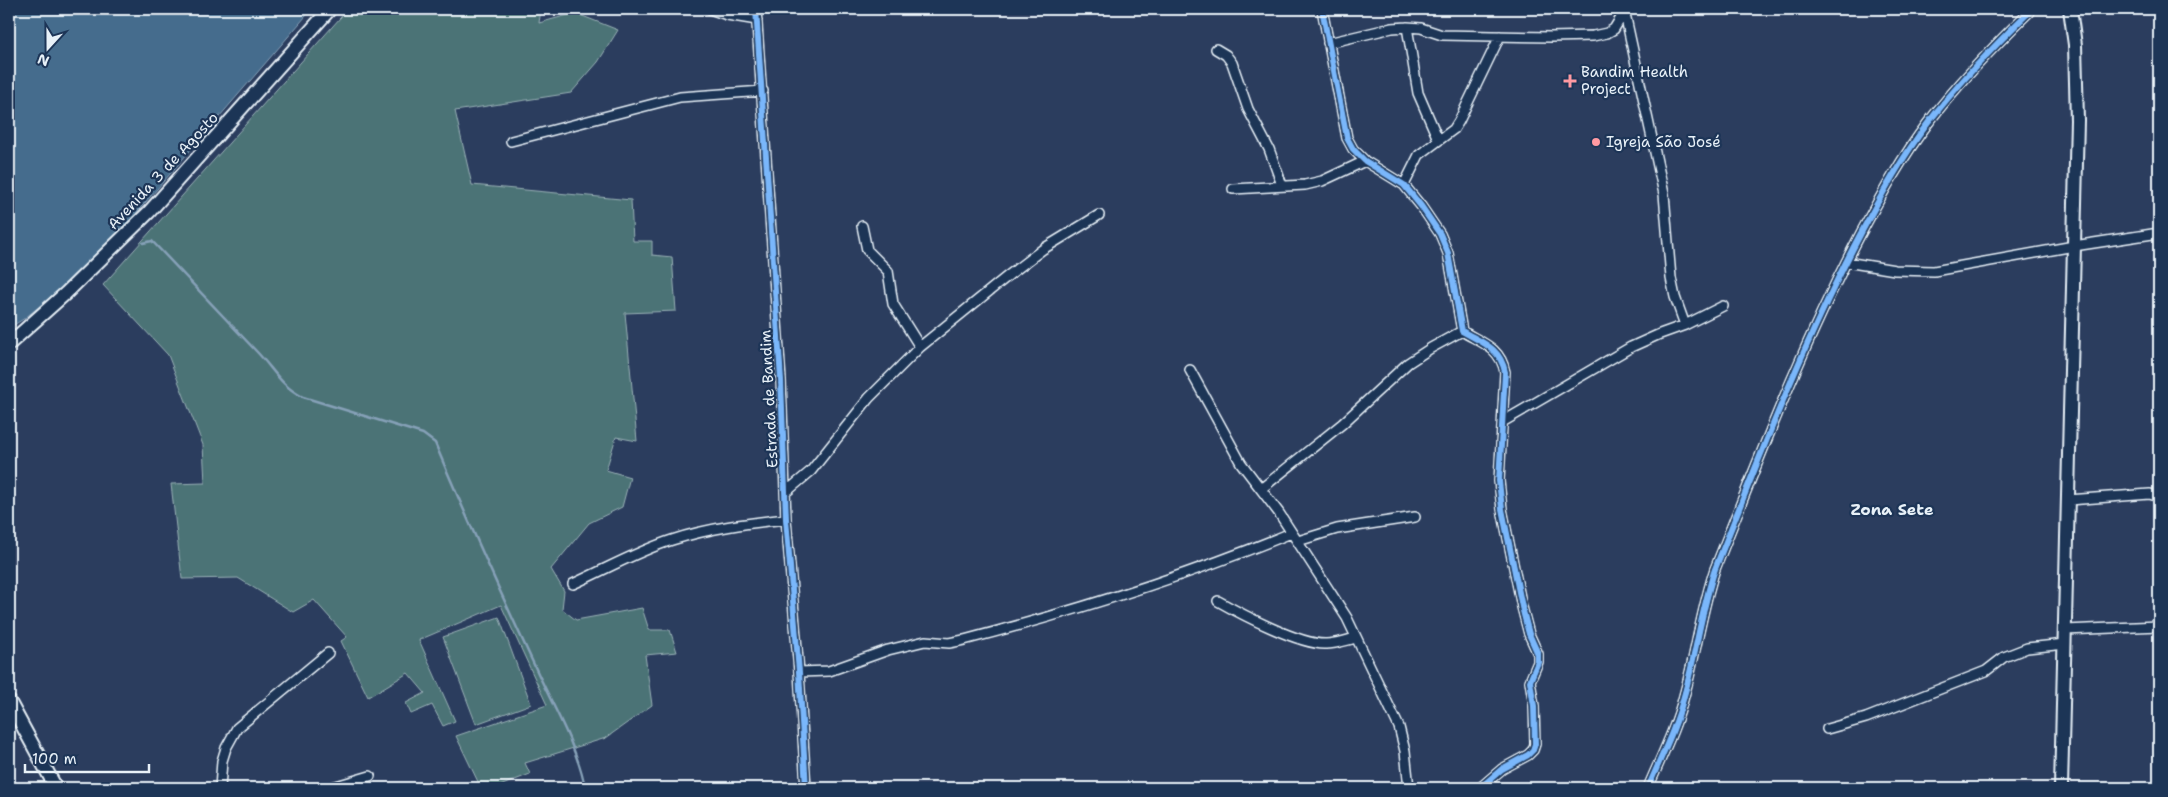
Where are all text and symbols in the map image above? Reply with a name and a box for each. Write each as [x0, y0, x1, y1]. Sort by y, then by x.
north arrow [22, 22, 72, 72]
text: N [35, 50, 52, 71]
place label: Bandim Health Project [1581, 62, 1688, 99]
marker: Bandim Health Project [1563, 74, 1577, 88]
street label: Avenida 3 de Agosto [103, 108, 223, 234]
place label: Igreja São José [1606, 132, 1721, 152]
marker: Igreja São José [1590, 136, 1602, 148]
street label: Estrada de Bandim [755, 329, 783, 469]
district label: Zona Sete [1851, 499, 1934, 520]
scale bar [25, 742, 149, 774]
text: 100 m [32, 749, 77, 769]

